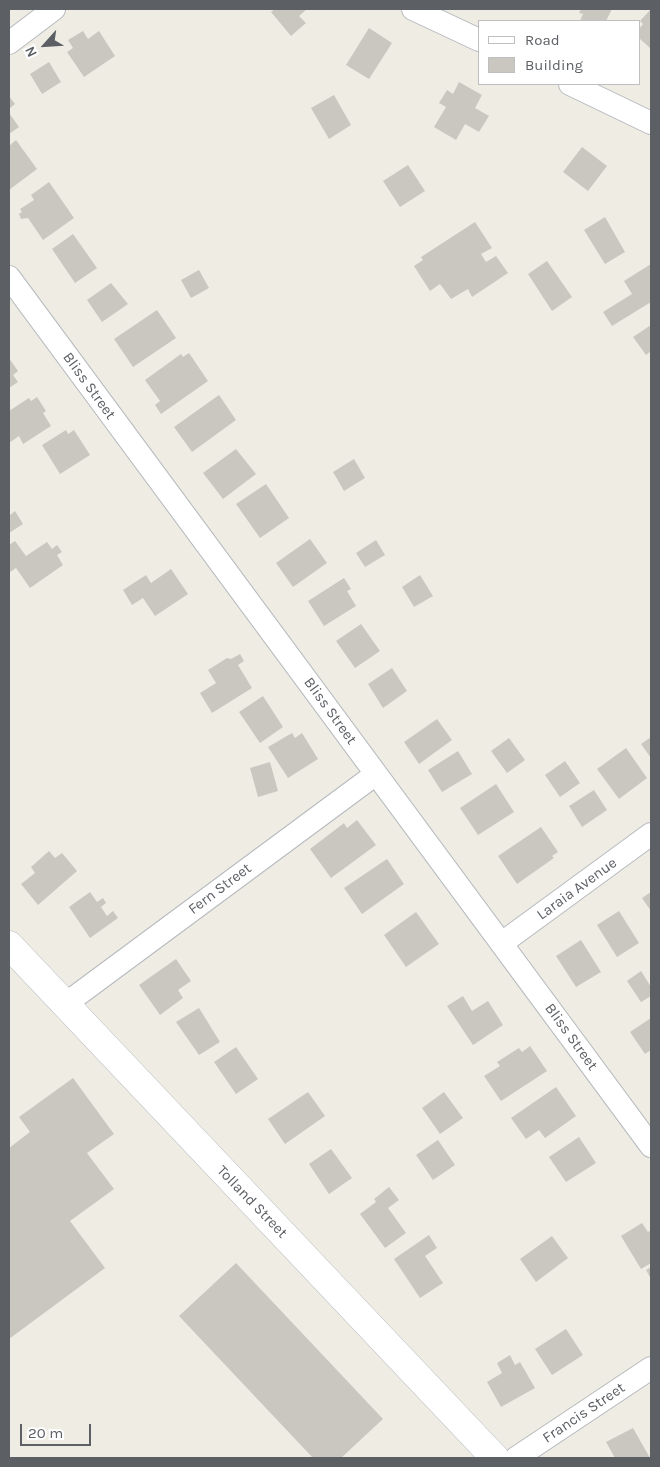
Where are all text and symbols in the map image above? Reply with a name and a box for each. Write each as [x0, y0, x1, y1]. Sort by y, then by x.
north arrow [20, 20, 70, 70]
legend [478, 20, 640, 85]
text: Road [525, 31, 560, 49]
text: N [21, 44, 41, 60]
text: Building [525, 56, 583, 74]
street label: Bliss Street [59, 349, 119, 423]
street label: Bliss Street [300, 674, 360, 748]
street label: Laraia Avenue [533, 854, 621, 924]
street label: Fern Street [185, 859, 255, 919]
street label: Bliss Street [541, 1000, 601, 1074]
street label: Tolland Street [213, 1162, 291, 1242]
street label: Francis Street [539, 1379, 629, 1447]
scale bar [22, 1414, 94, 1446]
text: 20 m [28, 1424, 63, 1442]

